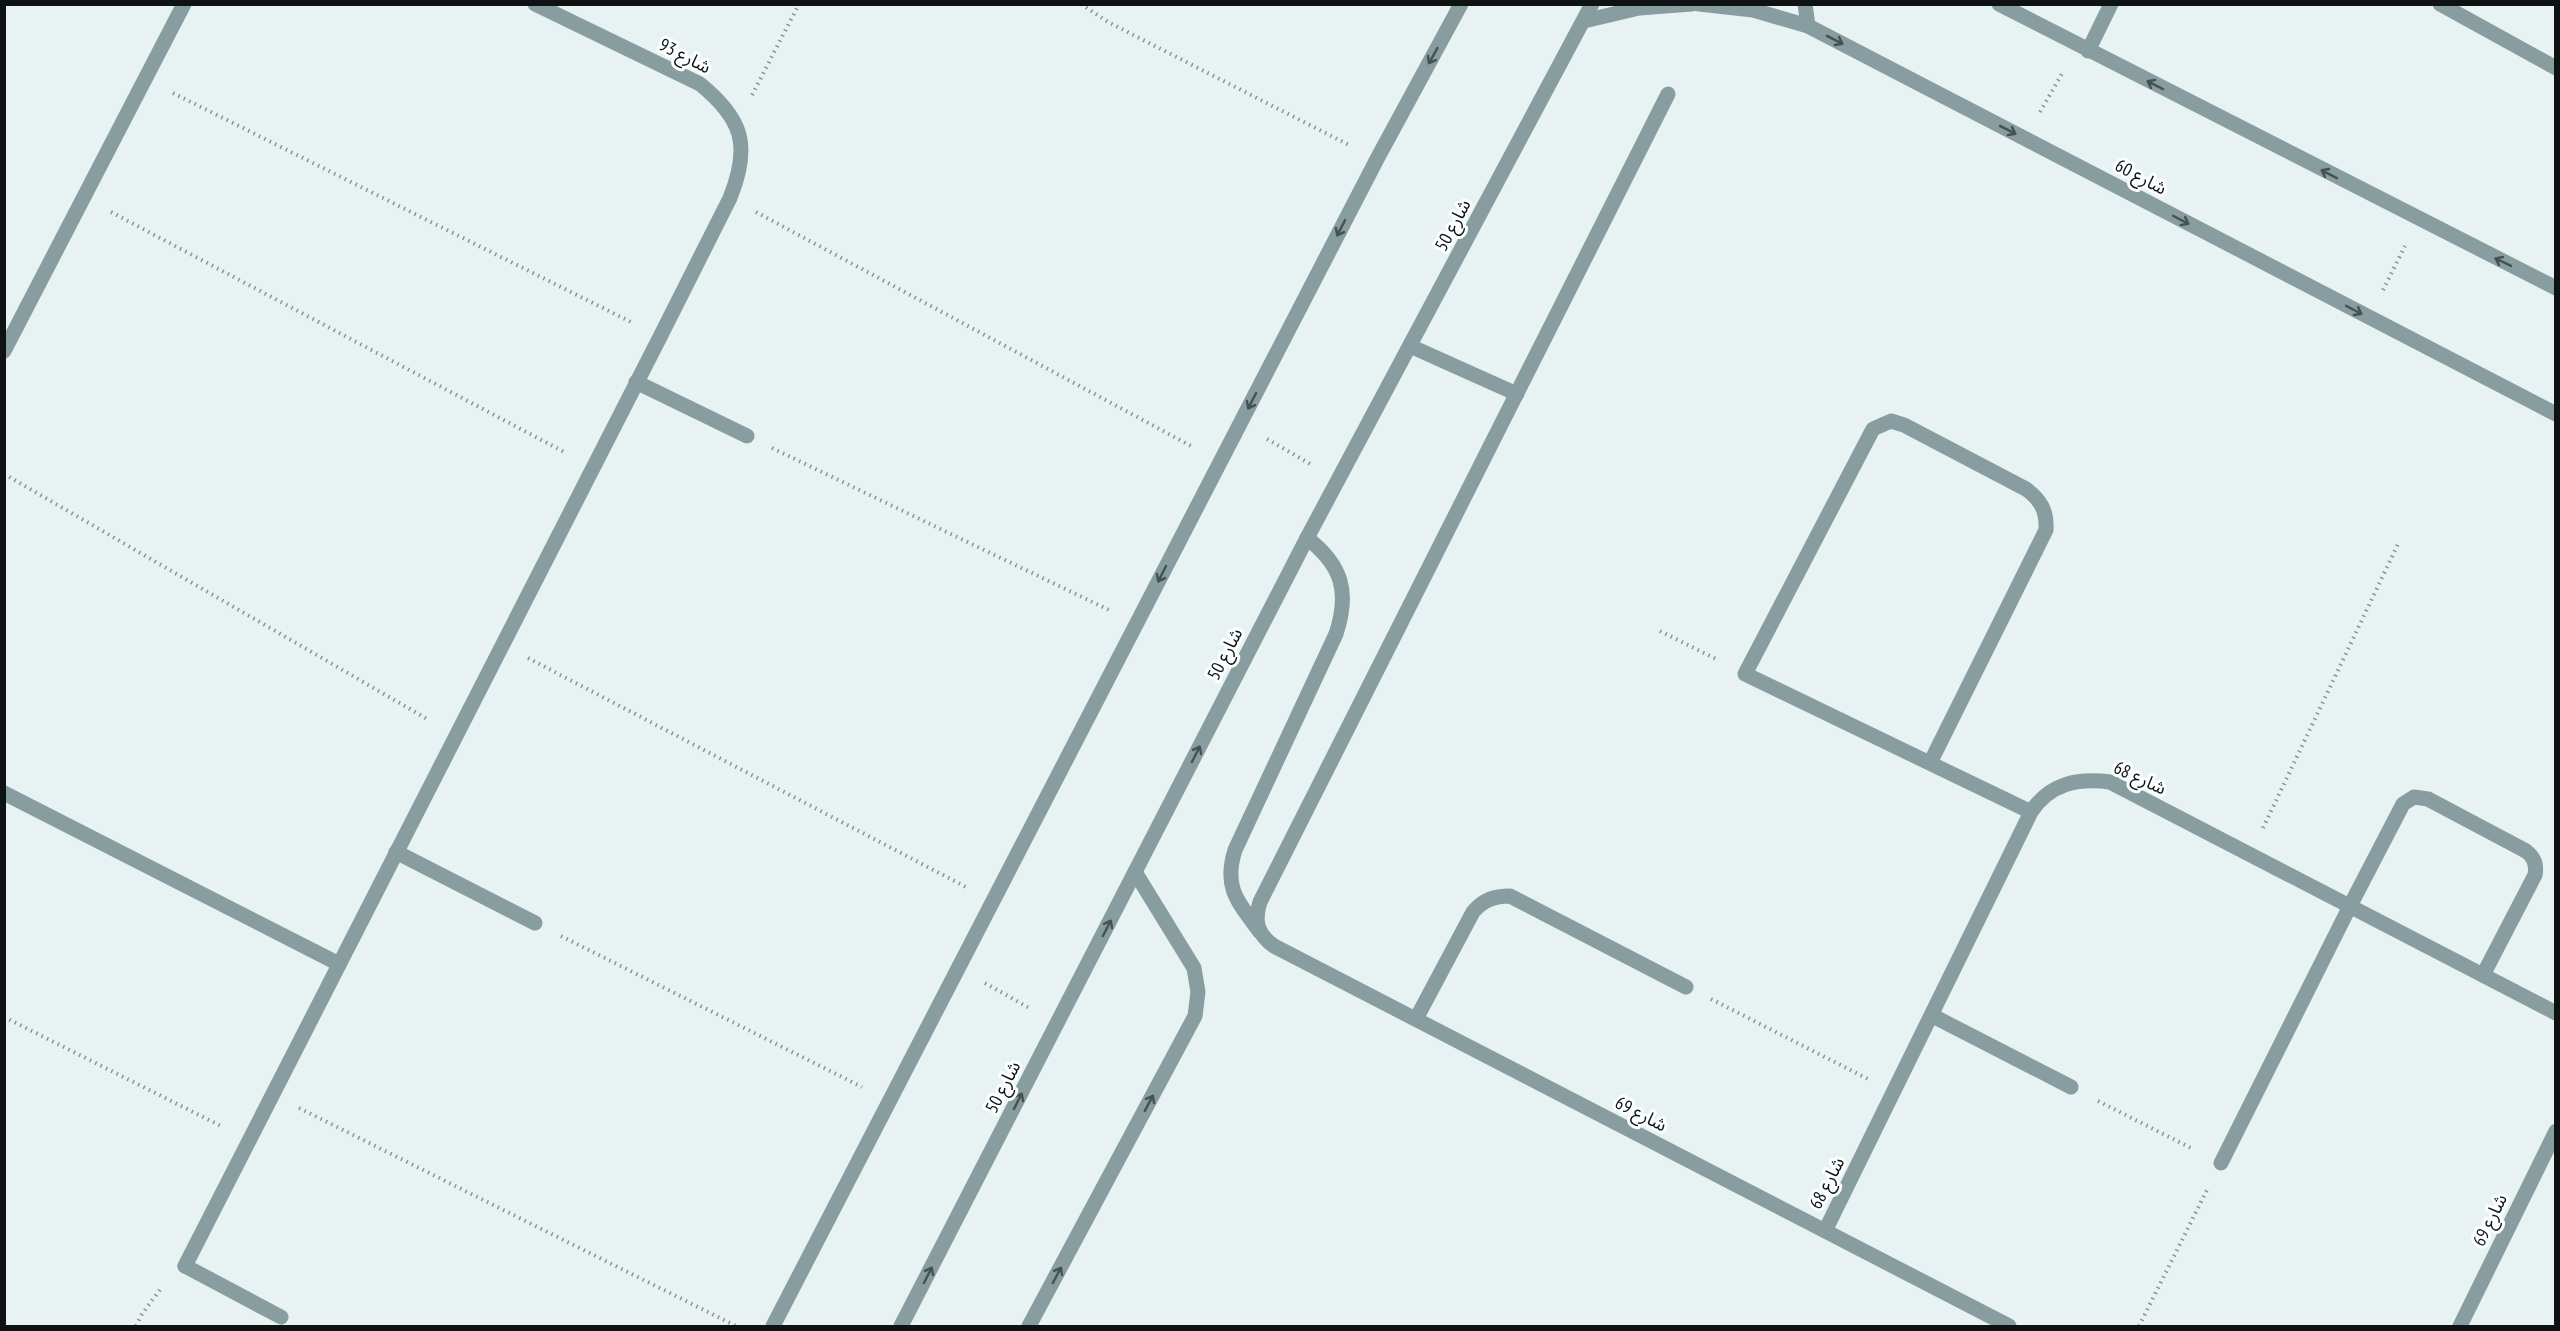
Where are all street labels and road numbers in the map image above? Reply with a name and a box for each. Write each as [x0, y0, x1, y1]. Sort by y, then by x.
street label: شارع 93 [654, 33, 715, 81]
street label: شارع 60 [2110, 153, 2171, 202]
street label: شارع 50 [1429, 195, 1478, 256]
street label: شارع 50 [1202, 624, 1250, 685]
street label: شارع 68 [2109, 755, 2170, 802]
street label: شارع 50 [980, 1057, 1028, 1118]
street label: شارع 69 [1610, 1091, 1671, 1139]
street label: شارع 68 [1804, 1153, 1852, 1214]
street label: شارع 69 [2467, 1190, 2515, 1251]

